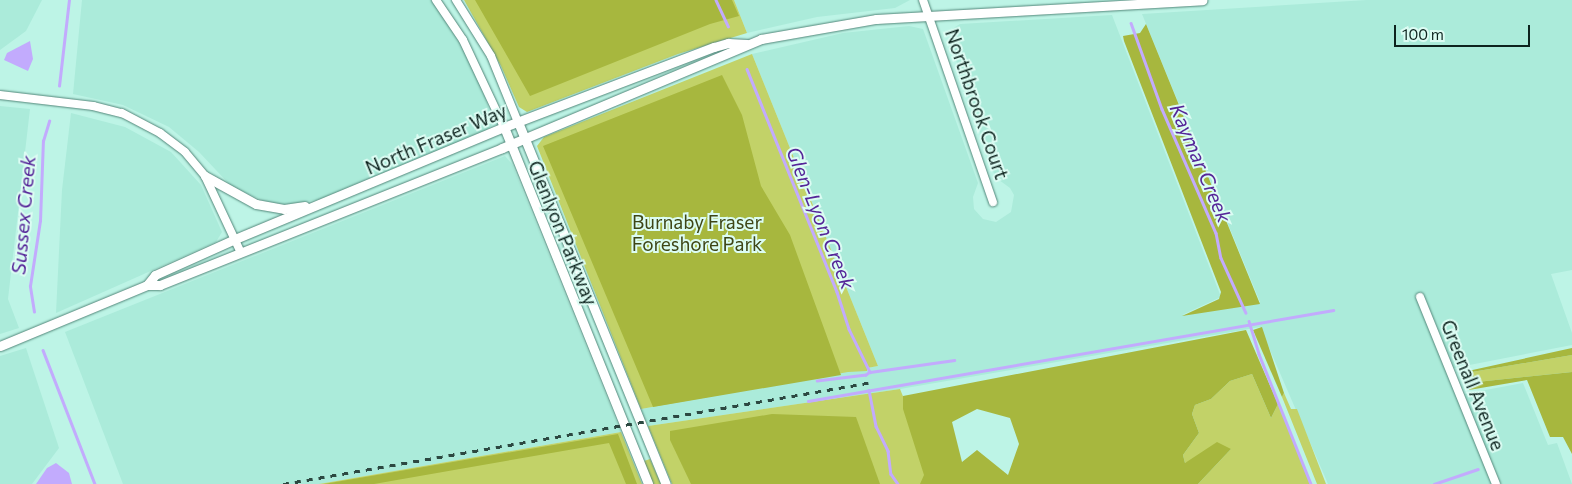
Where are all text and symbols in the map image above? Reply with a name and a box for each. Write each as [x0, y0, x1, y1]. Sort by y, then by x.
scale bar [1397, 15, 1533, 47]
text: 100 m [1402, 25, 1444, 43]
street label: Northbrook Court [941, 26, 1013, 182]
street label: North Fraser Way [362, 99, 510, 179]
water label: Kaymar Creek [1165, 100, 1237, 226]
water label: Glen-Lyon Creek [782, 143, 860, 293]
water label: Sussex Creek [6, 154, 40, 276]
street label: Glenlyon Parkway [524, 157, 602, 309]
park label: Burnaby Fraser Foreshore Park [632, 211, 762, 255]
street label: Greenall Avenue [1436, 316, 1510, 454]

